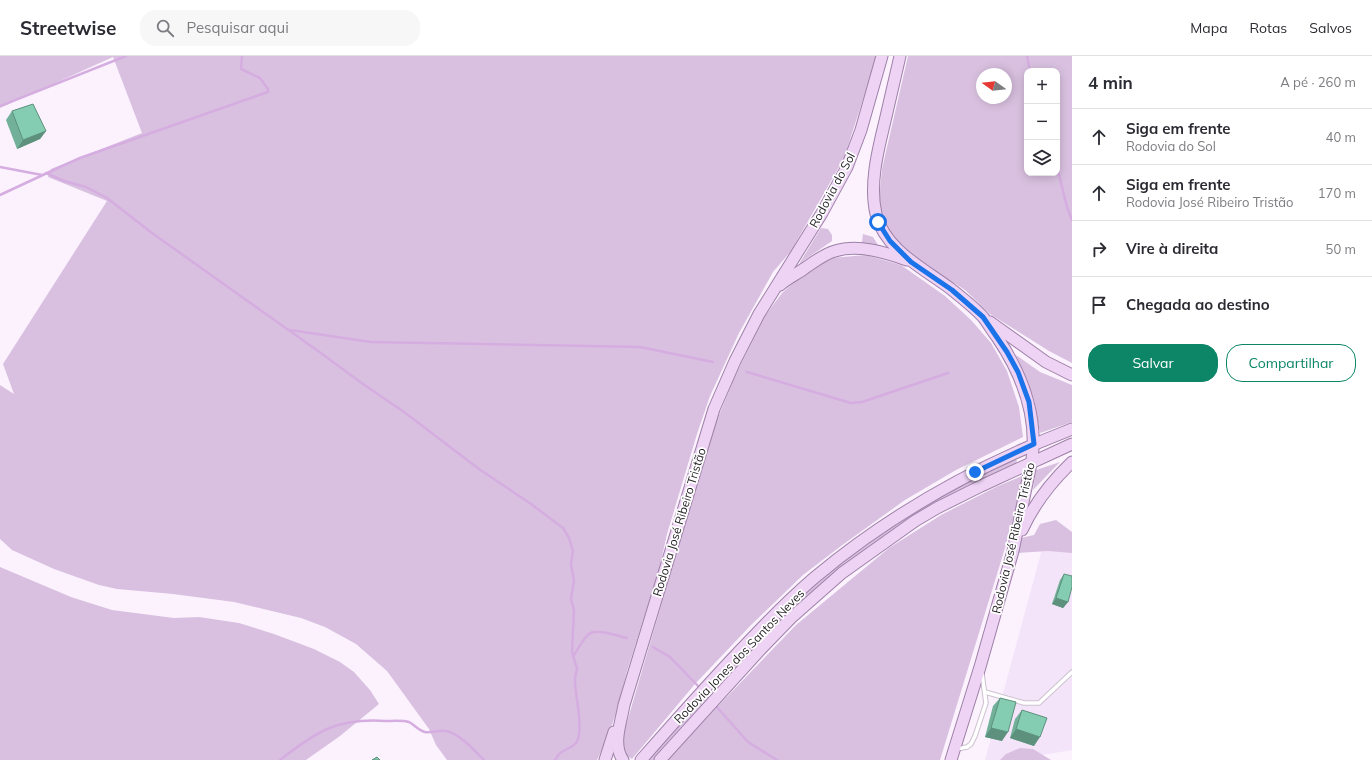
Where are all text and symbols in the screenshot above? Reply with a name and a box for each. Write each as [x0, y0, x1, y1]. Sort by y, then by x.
search box [140, 10, 420, 46]
text: Streetwise [20, 16, 116, 40]
icon: search [154, 17, 176, 39]
text: Pesquisar aqui [186, 18, 289, 37]
text: Mapa [1190, 19, 1228, 37]
text: Rotas [1250, 19, 1287, 37]
text: Salvos [1309, 19, 1352, 37]
north arrow [976, 68, 1012, 104]
map controls [1024, 68, 1060, 176]
button: + [1024, 68, 1060, 104]
text: 4 min [1088, 72, 1133, 93]
text: A pé · 260 m [1280, 74, 1356, 90]
button: − [1024, 104, 1060, 140]
text: Siga em frente [1126, 119, 1231, 138]
icon: ahead [1088, 126, 1110, 148]
text: 40 m [1326, 129, 1356, 145]
text: Rodovia do Sol [1126, 138, 1216, 154]
button: layers [1024, 140, 1060, 176]
street label: Rodovia do Sol [806, 150, 858, 230]
text: Siga em frente [1126, 175, 1231, 194]
icon: ahead [1088, 182, 1110, 204]
text: 170 m [1318, 185, 1356, 201]
text: Rodovia José Ribeiro Tristão [1126, 194, 1294, 210]
route start [869, 213, 887, 231]
icon: right [1088, 238, 1110, 260]
text: Vire à direita [1126, 239, 1218, 258]
text: 50 m [1326, 241, 1356, 257]
icon: arrive [1088, 294, 1110, 316]
text: Chegada ao destino [1126, 295, 1270, 314]
button: Salvar [1088, 344, 1218, 382]
button: Compartilhar [1226, 344, 1356, 382]
street label: Rodovia José Ribeiro Tristão [649, 446, 709, 598]
street label: Rodovia José Ribeiro Tristão [988, 461, 1038, 615]
route end [966, 463, 984, 481]
street label: Rodovia Jones dos Santos Neves [671, 586, 807, 726]

